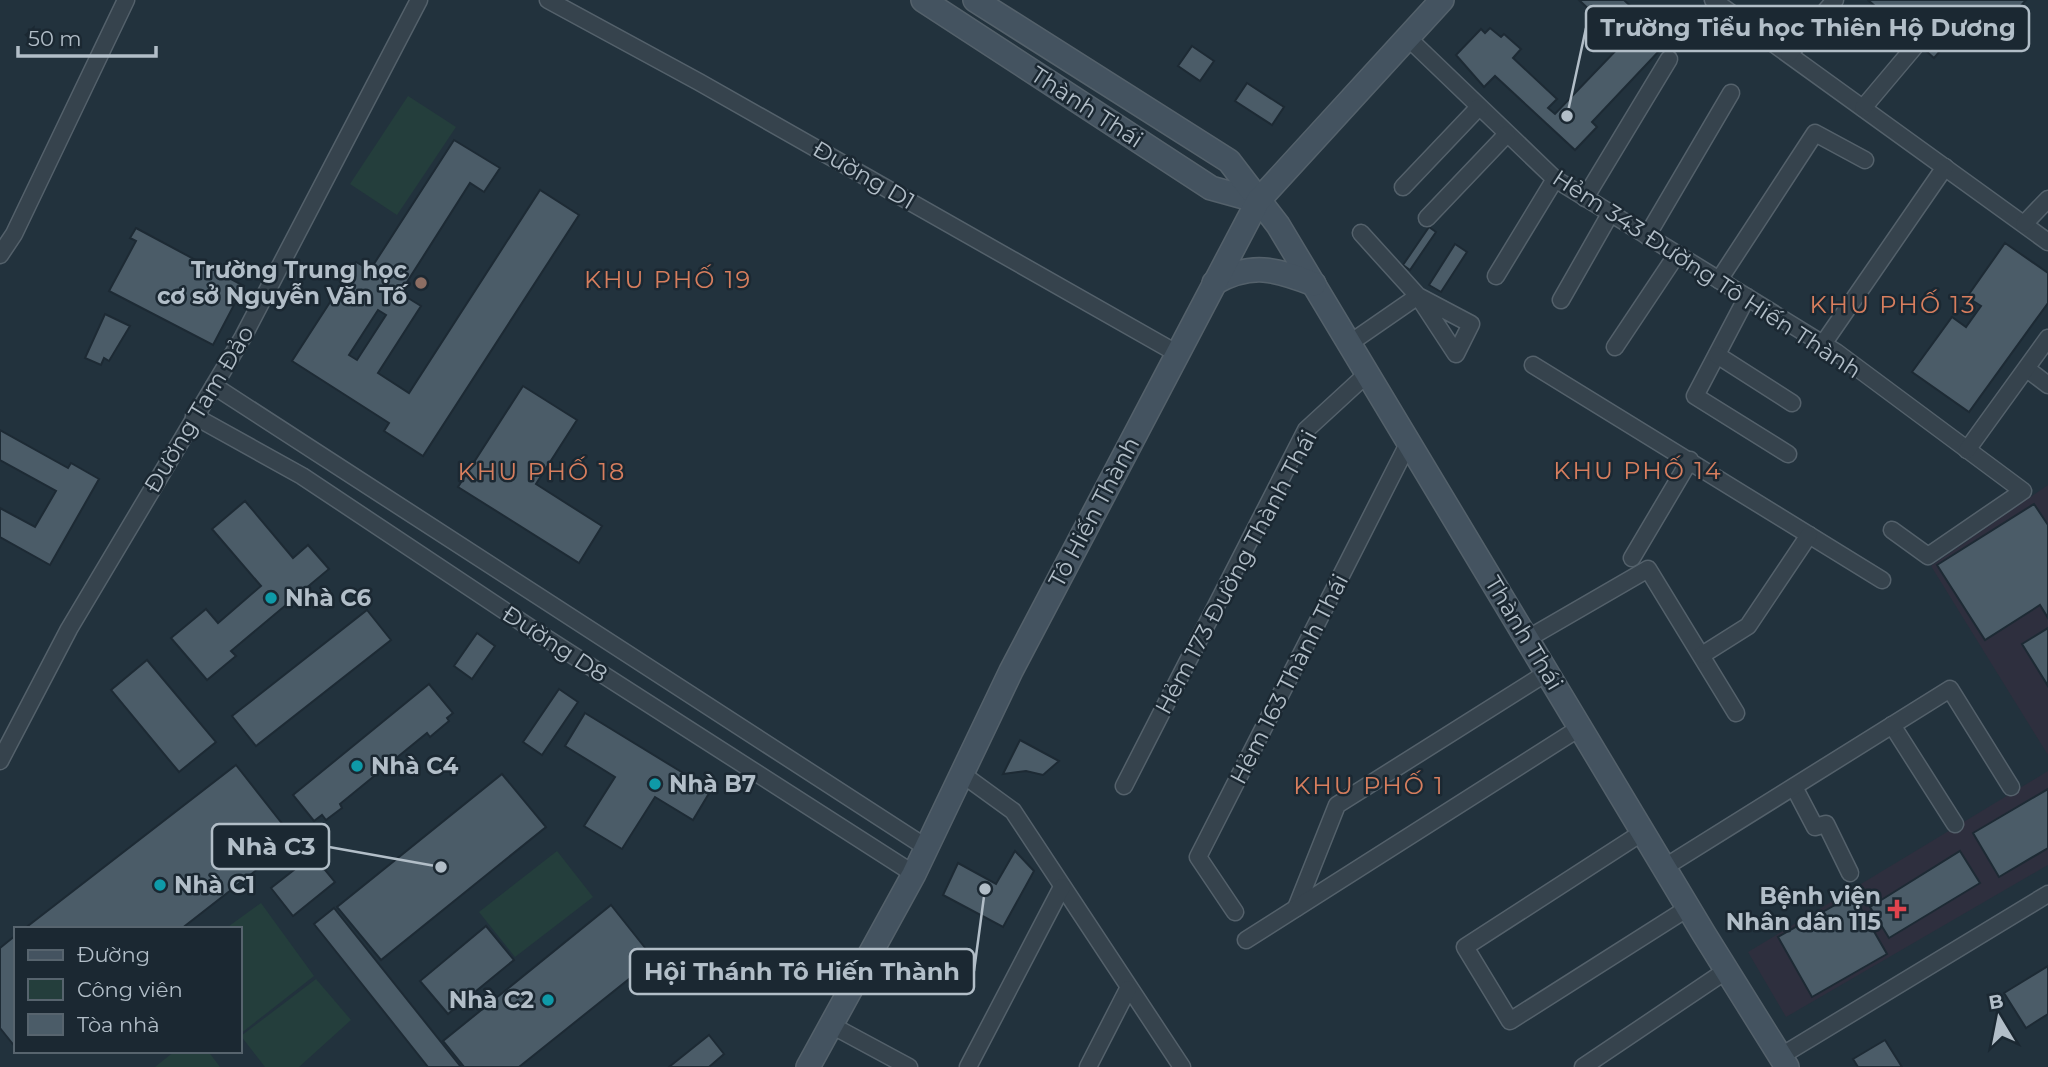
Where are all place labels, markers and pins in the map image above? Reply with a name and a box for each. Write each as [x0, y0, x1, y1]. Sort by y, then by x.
callout: Trường Tiểu học Thiên Hộ Dương [1586, 6, 2029, 51]
place label: Trường Trung học cơ sở Nguyễn Văn Tố [157, 256, 409, 310]
marker: Trường Trung học cơ sở Nguyễn Văn Tố [413, 275, 429, 291]
place label: Nhà C6 [285, 584, 371, 612]
marker: Nhà C6 [263, 590, 279, 606]
place label: Nhà C4 [371, 752, 459, 780]
marker: Nhà C4 [349, 758, 365, 774]
place label: Nhà B7 [669, 770, 756, 798]
marker: Nhà B7 [647, 776, 663, 792]
callout: Nhà C3 [212, 824, 329, 869]
place label: Nhà C1 [174, 871, 255, 899]
marker: Nhà C1 [152, 877, 168, 893]
place label: Bệnh viện Nhân dân 115 [1726, 882, 1881, 936]
marker: Bệnh viện Nhân dân 115 [1887, 899, 1907, 919]
callout: Hội Thánh Tô Hiến Thành [630, 949, 974, 994]
place label: Nhà C2 [449, 986, 534, 1014]
marker: Nhà C2 [540, 992, 556, 1008]

